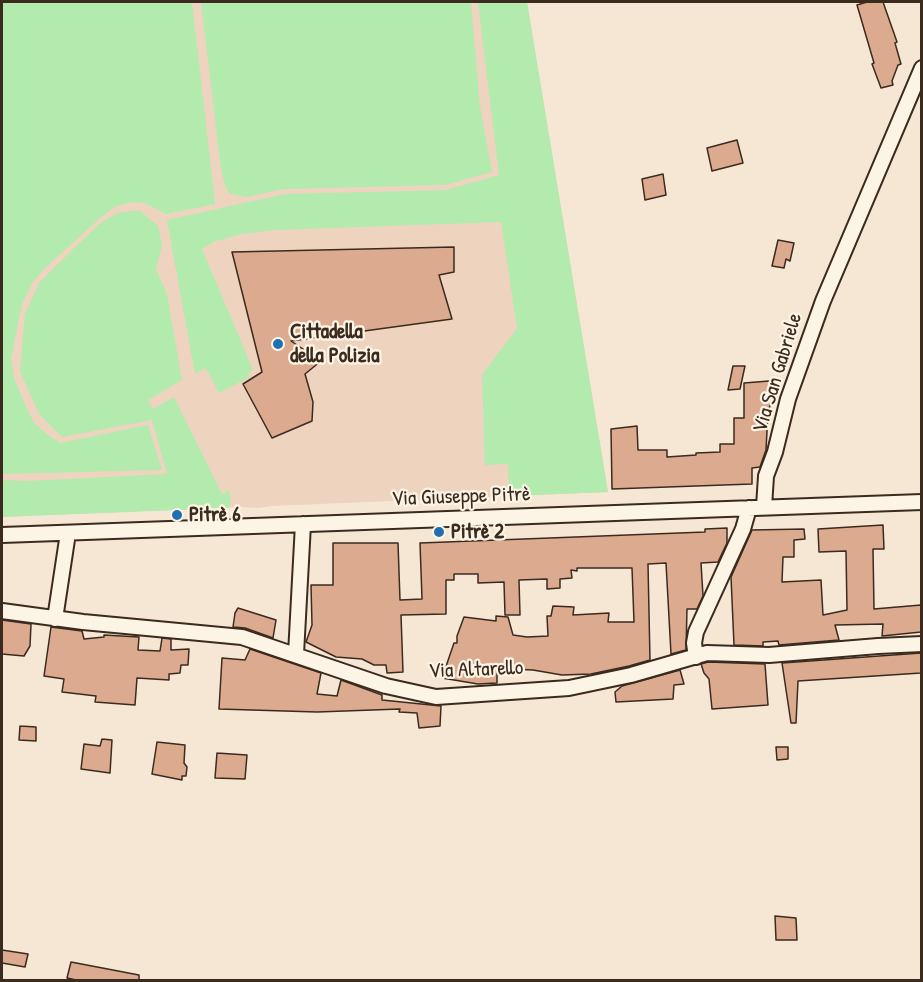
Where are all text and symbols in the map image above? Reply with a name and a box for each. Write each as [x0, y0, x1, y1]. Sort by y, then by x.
street label: Via San Gabriele [748, 310, 808, 436]
place label: Cittadella della Polizia [290, 319, 379, 369]
marker: Cittadella della Polizia [271, 337, 285, 351]
street label: Via Giuseppe Pitrè [391, 482, 531, 512]
place label: Pitrè 6 [189, 502, 241, 528]
marker: Pitrè 6 [170, 508, 184, 522]
place label: Pitrè 2 [451, 519, 504, 545]
marker: Pitrè 2 [432, 525, 446, 539]
street label: Via Altarello [428, 656, 524, 684]

